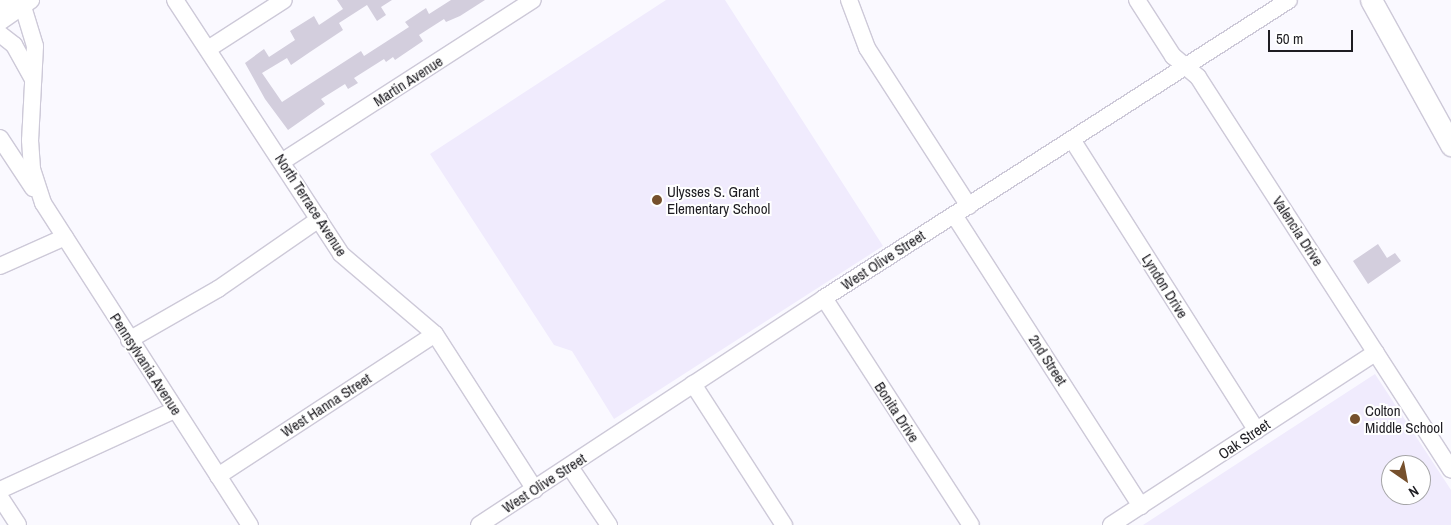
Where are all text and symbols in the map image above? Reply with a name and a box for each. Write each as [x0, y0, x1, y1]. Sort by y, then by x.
scale bar [1271, 20, 1356, 52]
text: 50 m [1276, 28, 1303, 49]
street label: Martin Avenue [370, 52, 446, 110]
street label: North Terrace Avenue [271, 150, 351, 260]
place label: Ulysses S. Grant Elementary School [667, 182, 770, 217]
street label: Valencia Drive [1269, 193, 1327, 269]
marker: Ulysses S. Grant Elementary School [651, 194, 663, 206]
street label: West Olive Street [838, 226, 928, 294]
street label: Lyndon Drive [1138, 250, 1192, 322]
street label: Pennsylvania Avenue [106, 309, 186, 419]
street label: 2nd Street [1025, 331, 1071, 389]
street label: West Hanna Street [278, 369, 374, 441]
street label: Bonita Drive [871, 378, 923, 446]
place label: Colton Middle School [1365, 401, 1443, 436]
marker: Colton Middle School [1349, 413, 1361, 425]
street label: Oak Street [1215, 415, 1273, 463]
street label: West Olive Street [499, 449, 589, 517]
north arrow [1381, 455, 1431, 505]
text: N [1405, 482, 1422, 502]

